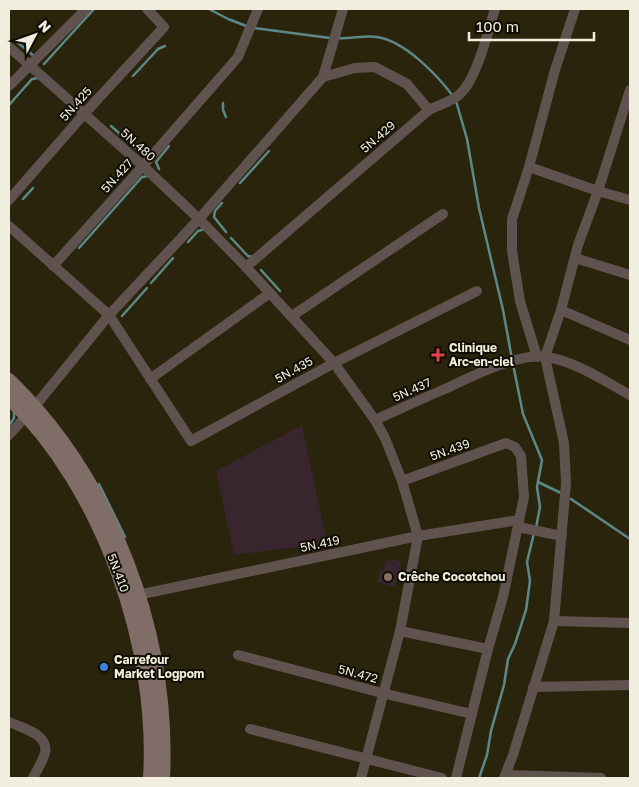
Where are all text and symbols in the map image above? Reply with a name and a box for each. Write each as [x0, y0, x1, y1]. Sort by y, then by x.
north arrow [10, 10, 60, 60]
scale bar [469, 10, 594, 42]
text: N [35, 17, 55, 36]
text: 100 m [476, 17, 519, 35]
street label: 5N.425 [56, 83, 95, 124]
street label: 5N.429 [357, 117, 398, 156]
street label: 5N.480 [118, 125, 159, 164]
street label: 5N.427 [98, 156, 136, 196]
place label: Clinique Arc-en-ciel [449, 340, 514, 369]
marker: Clinique Arc-en-ciel [431, 348, 445, 362]
street label: 5N.435 [272, 353, 315, 386]
street label: 5N.437 [390, 374, 433, 405]
street label: 5N.439 [428, 435, 472, 464]
street label: 5N.419 [299, 532, 341, 555]
street label: 5N.410 [104, 551, 133, 594]
place label: Crêche Cocotchou [398, 569, 505, 584]
marker: Crêche Cocotchou [382, 571, 394, 583]
place label: Carrefour Market Logpom [114, 652, 204, 681]
marker: Carrefour Market Logpom [98, 661, 110, 673]
street label: 5N.472 [337, 661, 380, 686]

